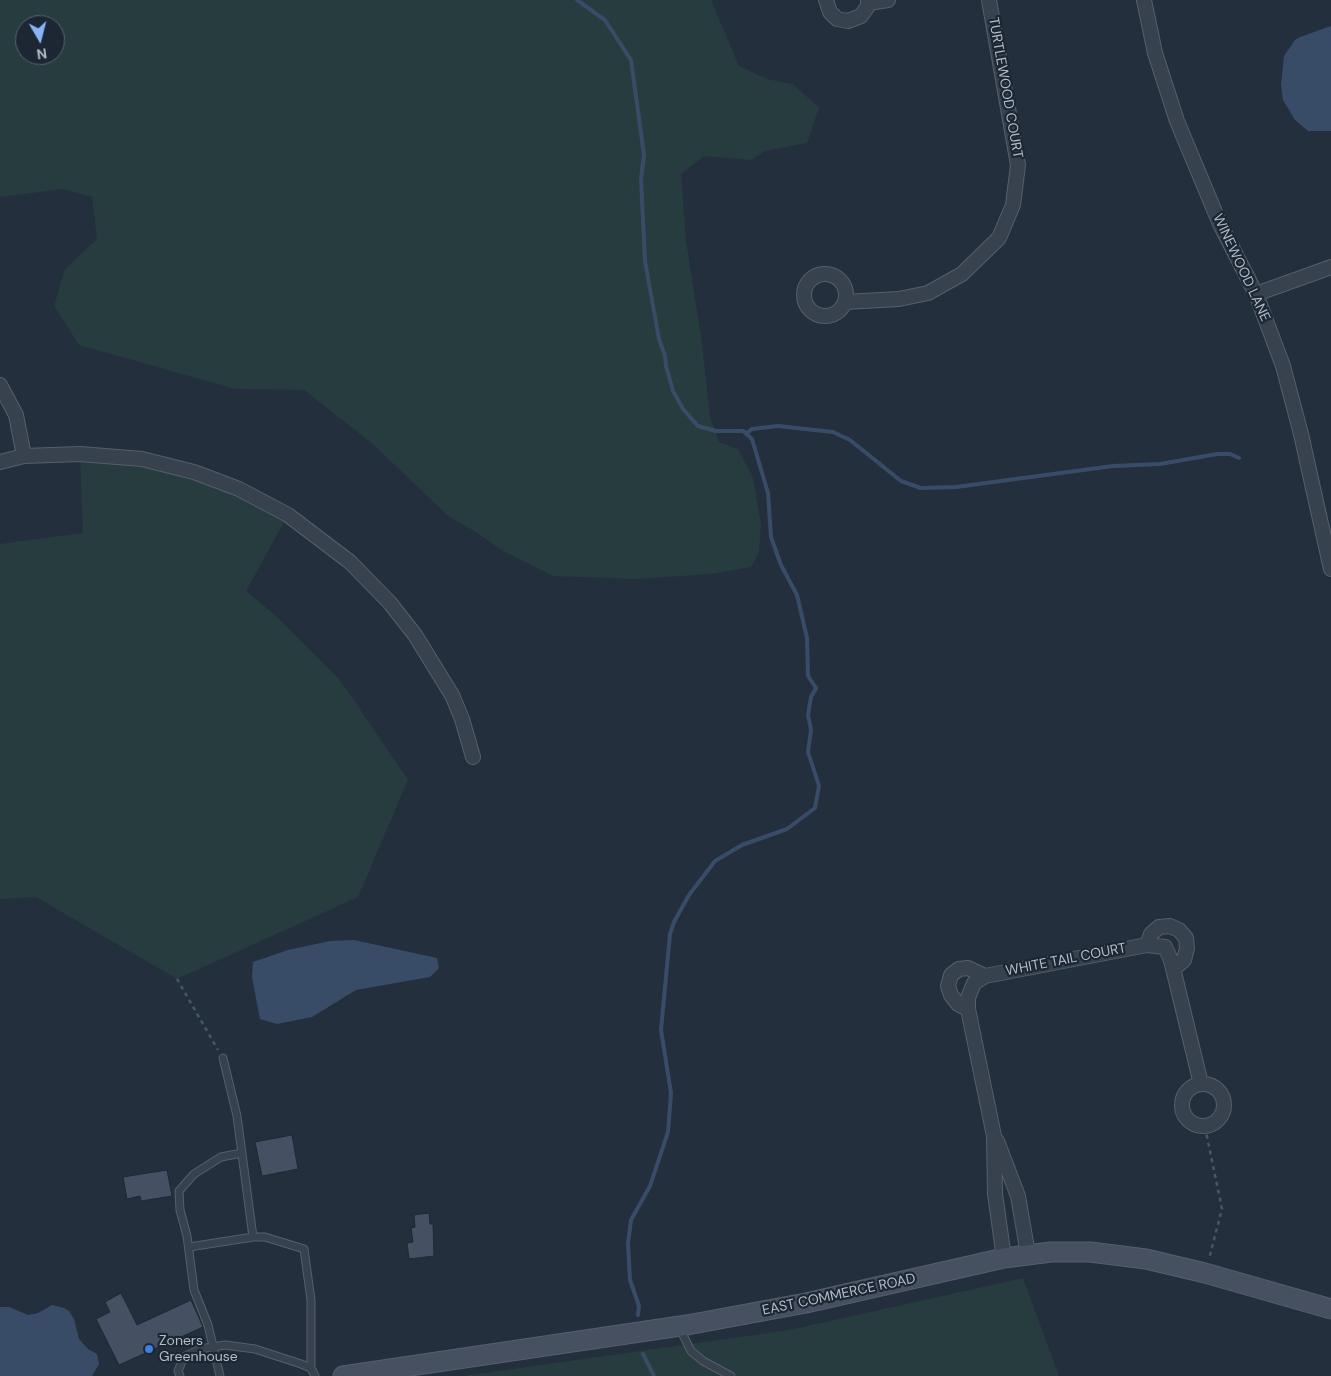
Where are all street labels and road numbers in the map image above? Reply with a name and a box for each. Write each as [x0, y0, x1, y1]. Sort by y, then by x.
street label: TURTLEWOOD COURT [984, 16, 1026, 160]
street label: WINEWOOD LANE [1209, 211, 1273, 325]
street label: WHITE TAIL COURT [1004, 940, 1128, 980]
street label: EAST COMMERCE ROAD [761, 1271, 917, 1319]

